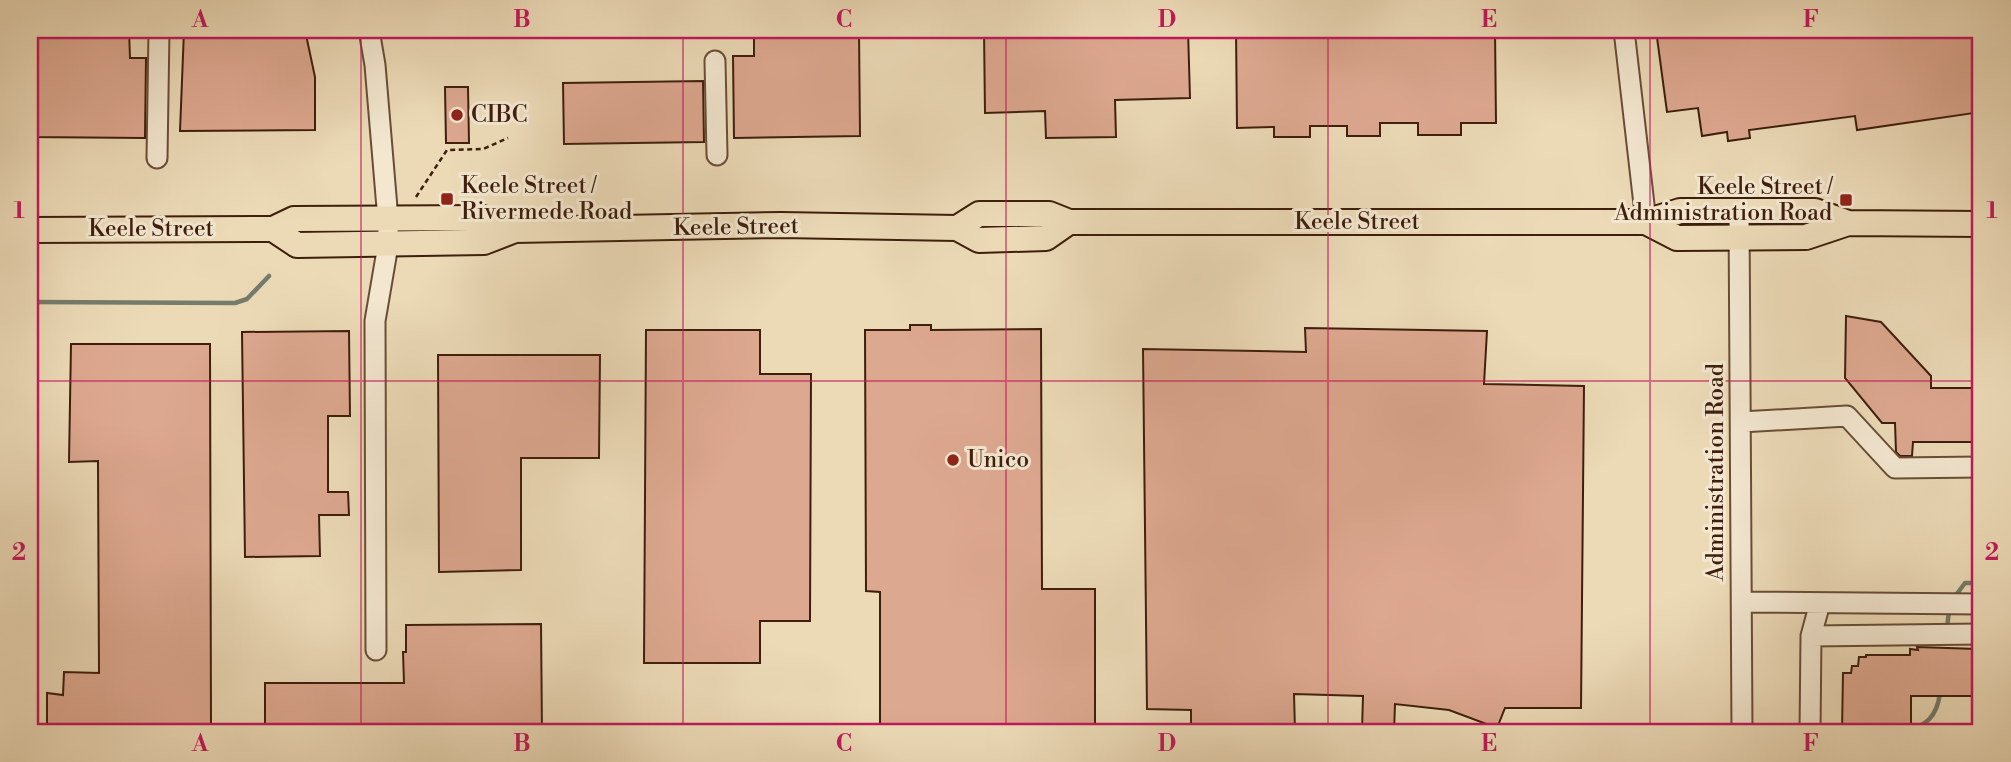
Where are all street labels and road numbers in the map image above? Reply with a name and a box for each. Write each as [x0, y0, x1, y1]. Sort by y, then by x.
street label: Keele Street [1294, 208, 1420, 236]
street label: Keele Street [673, 212, 799, 242]
street label: Keele Street [88, 215, 214, 243]
street label: Administration Road [1702, 363, 1730, 582]

